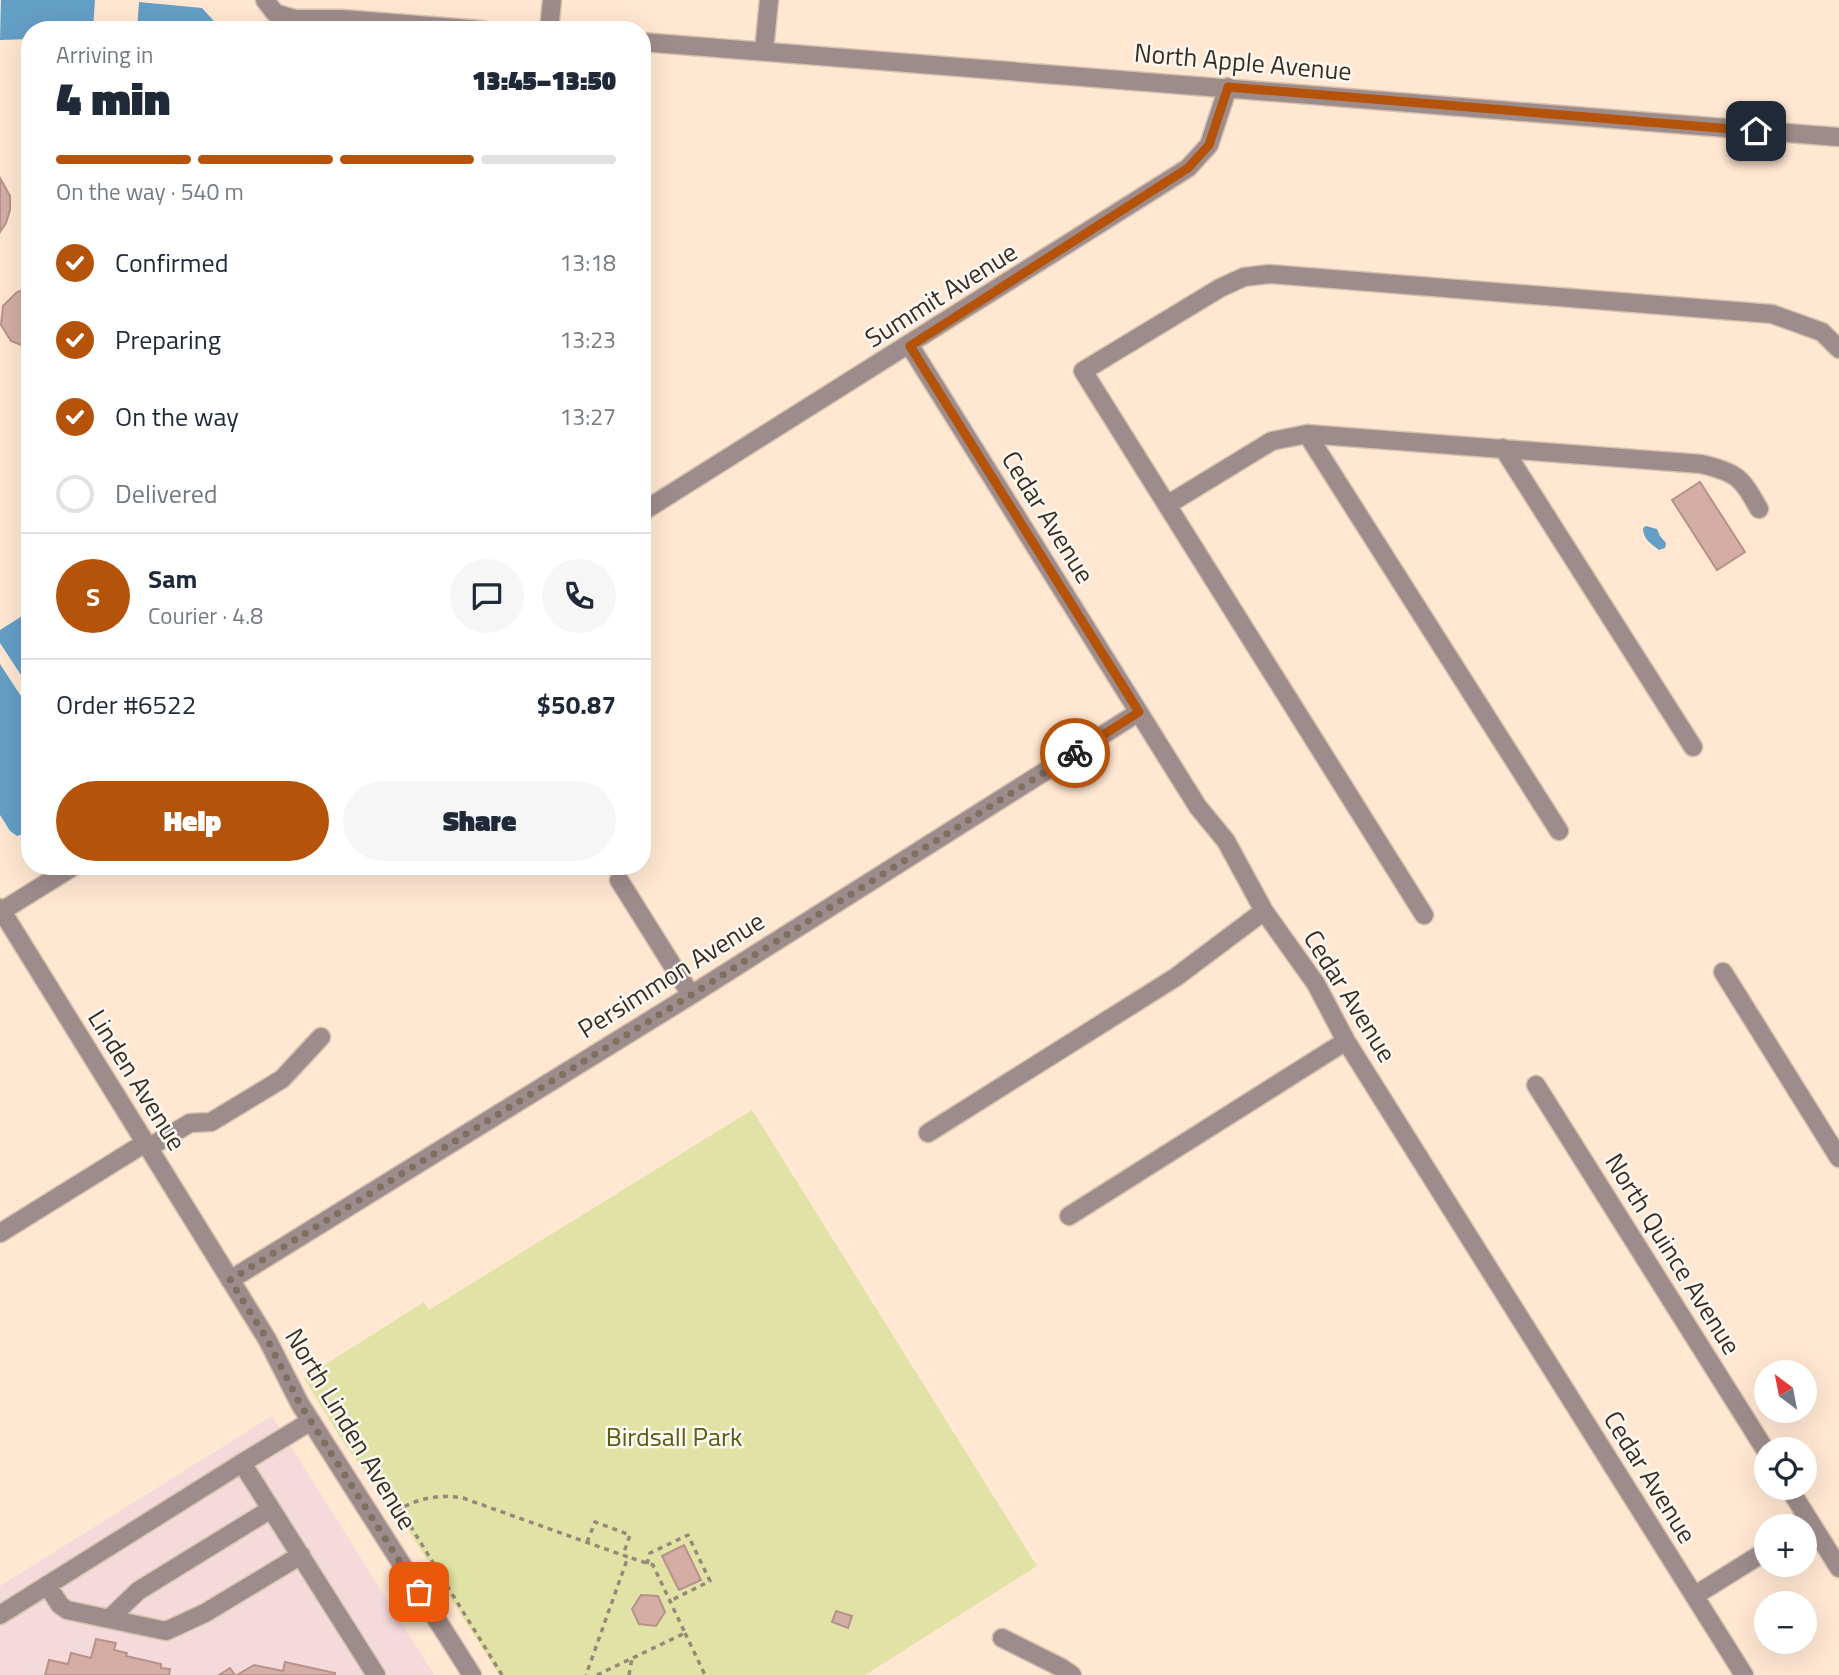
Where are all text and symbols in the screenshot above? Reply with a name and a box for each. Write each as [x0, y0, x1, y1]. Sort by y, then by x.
street label: North Apple Avenue [1133, 33, 1353, 90]
text: Arriving in [56, 37, 153, 72]
text: 13:45–13:50 [472, 61, 616, 100]
text: 4 min [56, 63, 170, 133]
pin [1726, 101, 1786, 161]
icon: home [1737, 112, 1775, 150]
text: On the way · 540 m [56, 174, 244, 209]
street label: Summit Avenue [857, 232, 1025, 357]
text: Confirmed [115, 243, 229, 282]
icon: check [56, 244, 94, 282]
text: 13:18 [559, 245, 616, 280]
text: Preparing [115, 320, 221, 359]
icon: check [56, 321, 94, 359]
text: 13:23 [559, 322, 616, 357]
text: On the way [115, 397, 239, 436]
icon: check [56, 398, 94, 436]
text: 13:27 [559, 399, 616, 434]
street label: Cedar Avenue [992, 443, 1105, 591]
text: Delivered [115, 474, 218, 513]
text: Sam [148, 559, 197, 598]
button: chat [450, 559, 524, 633]
button: phone [542, 559, 616, 633]
text: S [86, 577, 100, 616]
text: Courier · 4.8 [148, 598, 263, 633]
text: Order #6522 [56, 685, 196, 724]
text: $50.87 [537, 685, 616, 724]
courier [1040, 718, 1110, 788]
icon: bike [1056, 734, 1094, 772]
button: Help [56, 781, 329, 861]
button: Share [343, 781, 616, 861]
street label: Persimmon Avenue [570, 901, 772, 1048]
street label: Cedar Avenue [1294, 922, 1407, 1070]
street label: Linden Avenue [78, 1002, 196, 1158]
street label: North Quince Avenue [1596, 1145, 1751, 1362]
street label: North Linden Avenue [276, 1321, 427, 1537]
north arrow [1754, 1360, 1816, 1423]
map controls [1754, 1360, 1817, 1654]
street label: Cedar Avenue [1594, 1403, 1707, 1551]
park label: Birdsall Park [606, 1417, 742, 1456]
button: locate [1754, 1437, 1817, 1500]
button: + [1754, 1514, 1817, 1577]
pin [389, 1562, 449, 1622]
icon: bag [400, 1573, 438, 1611]
button: − [1754, 1591, 1817, 1654]

